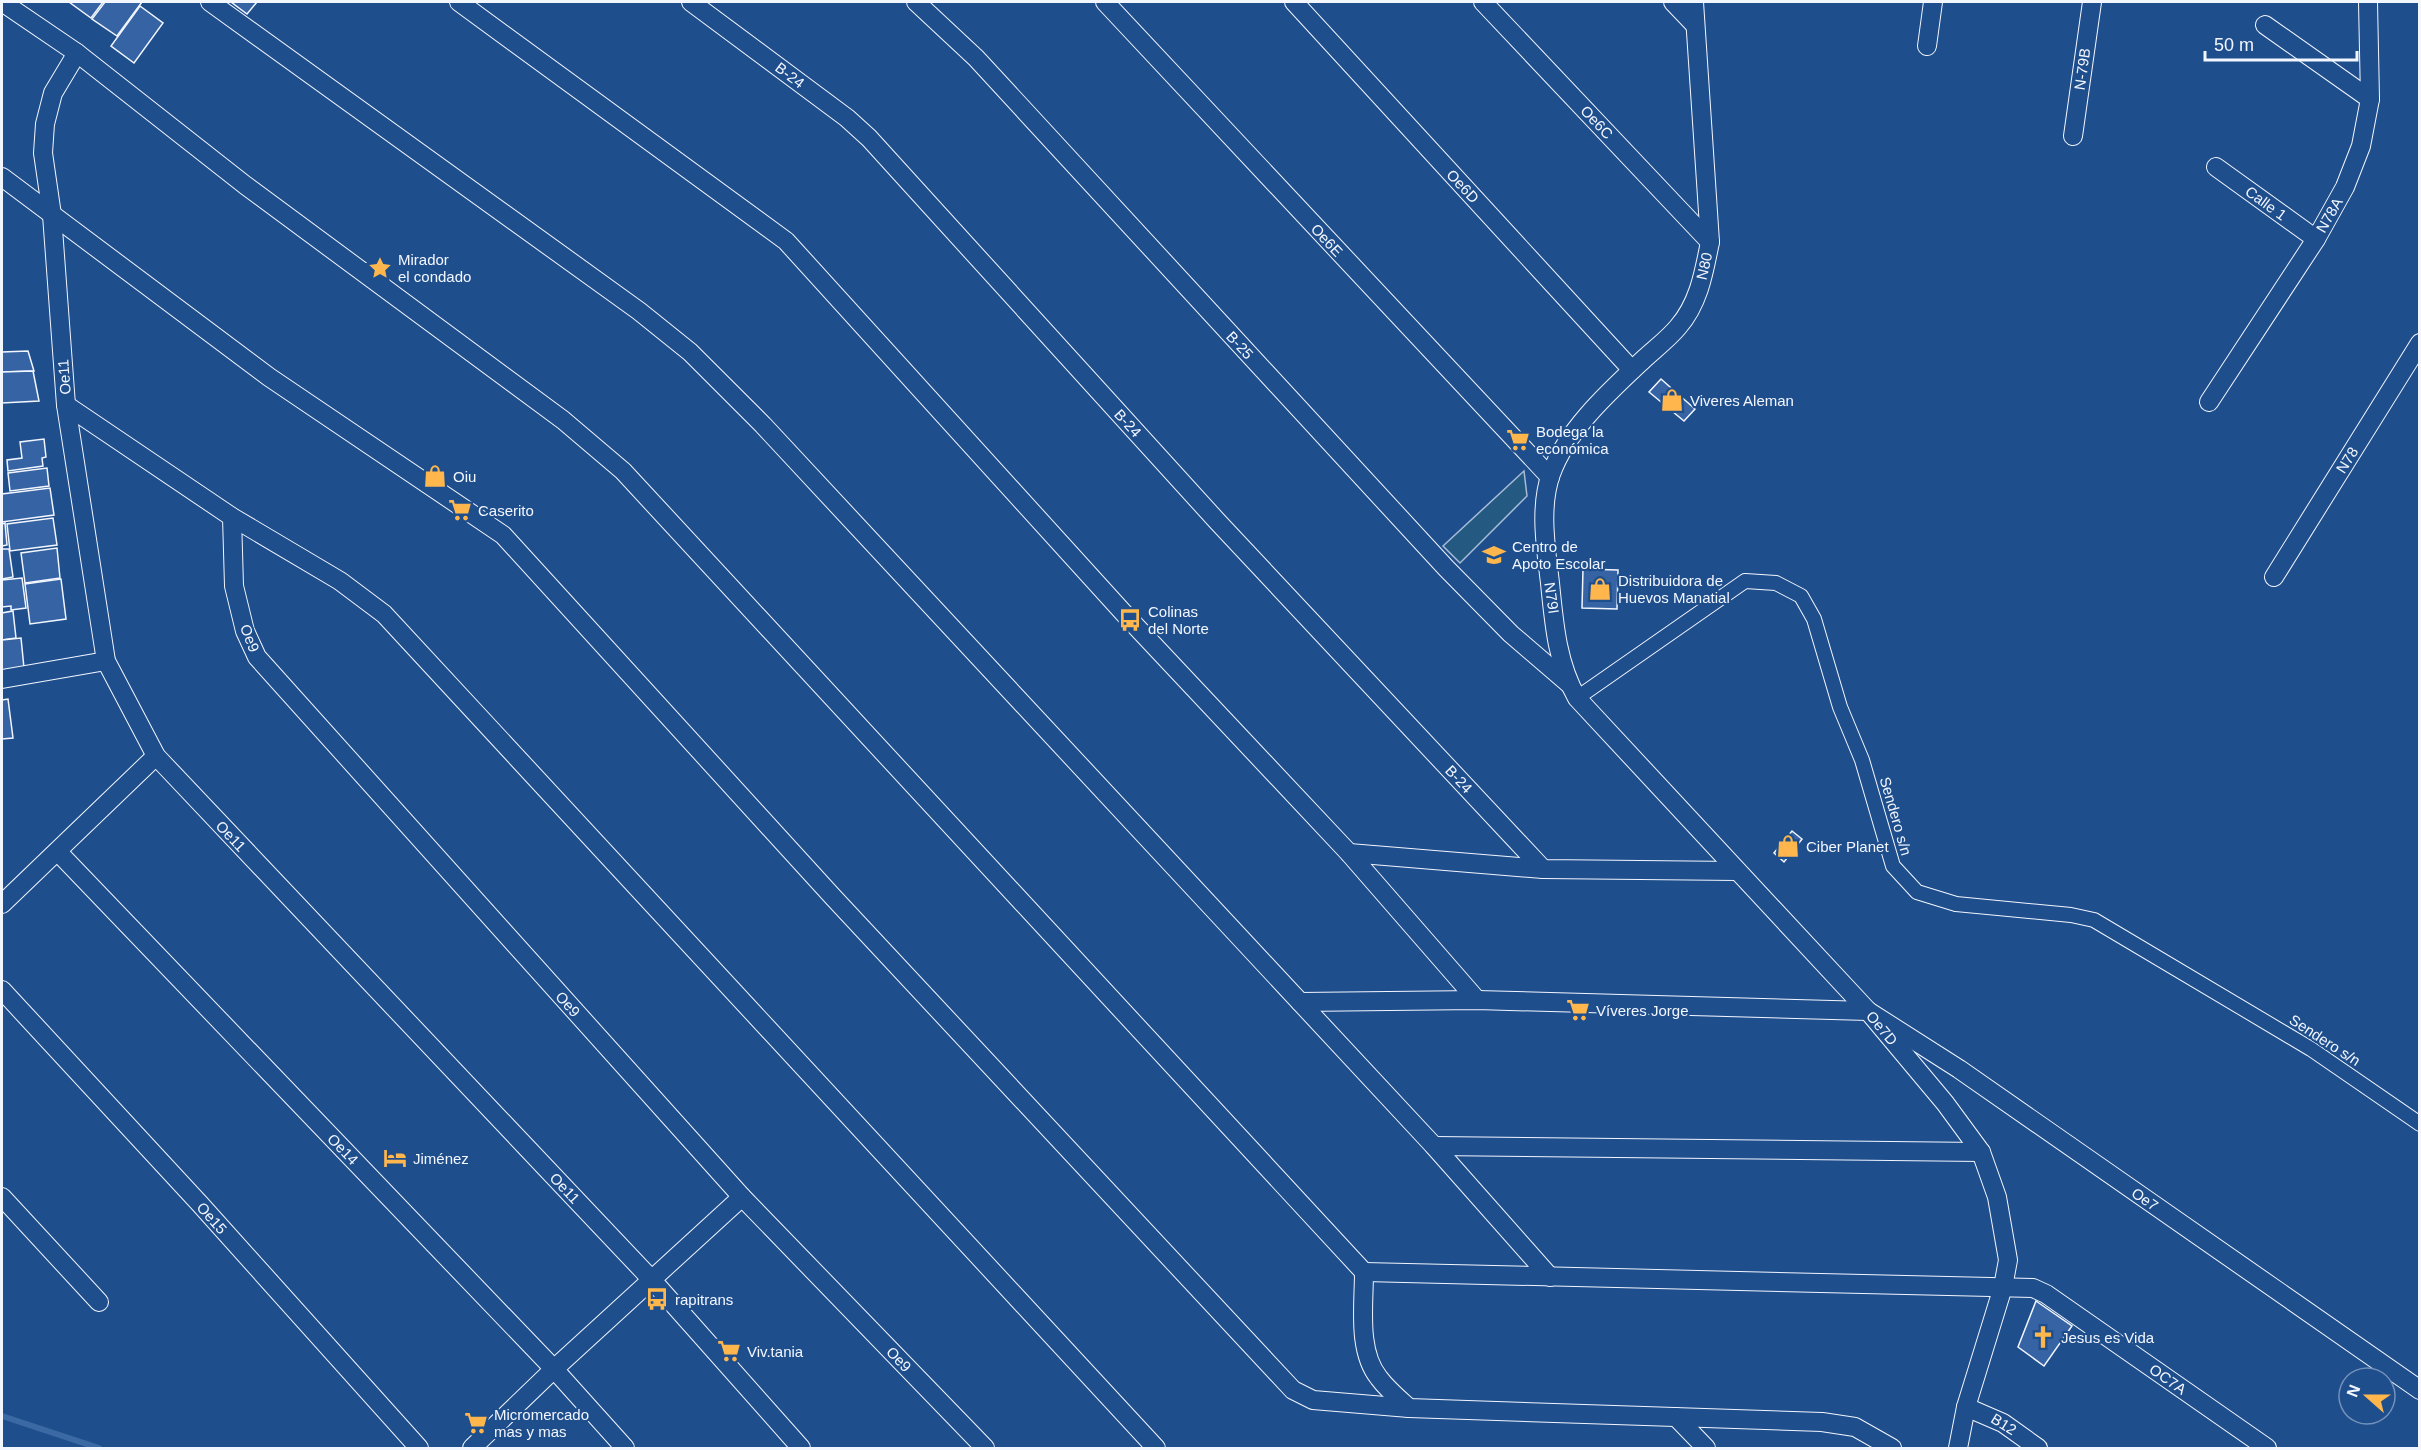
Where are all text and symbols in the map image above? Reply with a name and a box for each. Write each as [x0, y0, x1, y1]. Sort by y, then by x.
scale bar [2205, 24, 2356, 62]
text: 50 m [2214, 35, 2254, 55]
street label: N-79B [2071, 47, 2093, 91]
street label: B-24 [772, 59, 808, 91]
street label: Oe6C [1577, 102, 1617, 142]
street label: Oe6D [1443, 166, 1483, 206]
street label: Calle 1 [2242, 182, 2290, 224]
street label: N78A [2312, 194, 2346, 236]
street label: Oe6E [1308, 220, 1346, 260]
place label: Mirador el condado [398, 251, 471, 285]
street label: N80 [1693, 251, 1715, 281]
place icon: Mirador el condado [367, 255, 393, 281]
street label: B-25 [1223, 328, 1257, 362]
street label: Oe11 [54, 359, 74, 395]
shop icon: Viveres Aleman [1659, 387, 1685, 413]
place label: Viveres Aleman [1690, 392, 1794, 409]
street label: B-24 [1111, 406, 1145, 440]
place label: Bodega la económica [1536, 423, 1609, 457]
supermarket icon: Bodega la económica [1505, 427, 1531, 453]
street label: N78 [2332, 444, 2362, 476]
shop icon: Oiu [422, 463, 448, 489]
place label: Oiu [453, 468, 476, 485]
supermarket icon: Caserito [447, 497, 473, 523]
place label: Caserito [478, 502, 534, 519]
place label: Centro de Apoto Escolar [1512, 538, 1605, 572]
school or university icon: Centro de Apoto Escolar [1481, 542, 1507, 568]
place label: Distribuidora de Huevos Manatial [1618, 572, 1730, 606]
shop icon: Distribuidora de Huevos Manatial [1587, 576, 1613, 602]
street label: N79I [1541, 581, 1563, 615]
place label: Colinas del Norte [1148, 603, 1209, 637]
bus stop icon: Colinas del Norte [1117, 607, 1143, 633]
street label: Oe9 [237, 622, 263, 654]
street label: B-24 [1442, 762, 1476, 796]
street label: Sendero s/n [1877, 775, 1915, 857]
street label: Oe11 [213, 817, 249, 855]
shop icon: Ciber Planet [1775, 833, 1801, 859]
place label: Ciber Planet [1806, 838, 1889, 855]
street label: Oe9 [552, 988, 584, 1020]
supermarket icon: Víveres Jorge [1565, 997, 1591, 1023]
place label: Víveres Jorge [1596, 1002, 1689, 1019]
street label: Oe7D [1863, 1008, 1901, 1049]
street label: Sendero s/n [2286, 1011, 2364, 1069]
street label: Oe14 [324, 1130, 362, 1168]
hotel icon: Jiménez [382, 1145, 408, 1171]
place label: Jiménez [413, 1150, 469, 1167]
street label: Oe11 [547, 1169, 583, 1207]
street label: Oe7 [2129, 1184, 2161, 1214]
street label: Oe15 [193, 1199, 231, 1237]
bus stop icon: rapitrans [644, 1286, 670, 1312]
place label: rapitrans [675, 1291, 733, 1308]
church icon: Jesus es Vida [2030, 1324, 2056, 1350]
place label: Jesus es Vida [2061, 1329, 2155, 1346]
supermarket icon: Viv.tania [716, 1338, 742, 1364]
place label: Viv.tania [747, 1343, 804, 1360]
street label: Oe9 [883, 1343, 915, 1375]
street label: OC7A [2146, 1360, 2190, 1398]
north arrow [2337, 1366, 2397, 1426]
text: N [2343, 1382, 2363, 1399]
place label: Micromercado mas y mas [494, 1406, 589, 1440]
supermarket icon: Micromercado mas y mas [463, 1410, 489, 1436]
street label: B12 [1988, 1410, 2020, 1438]

